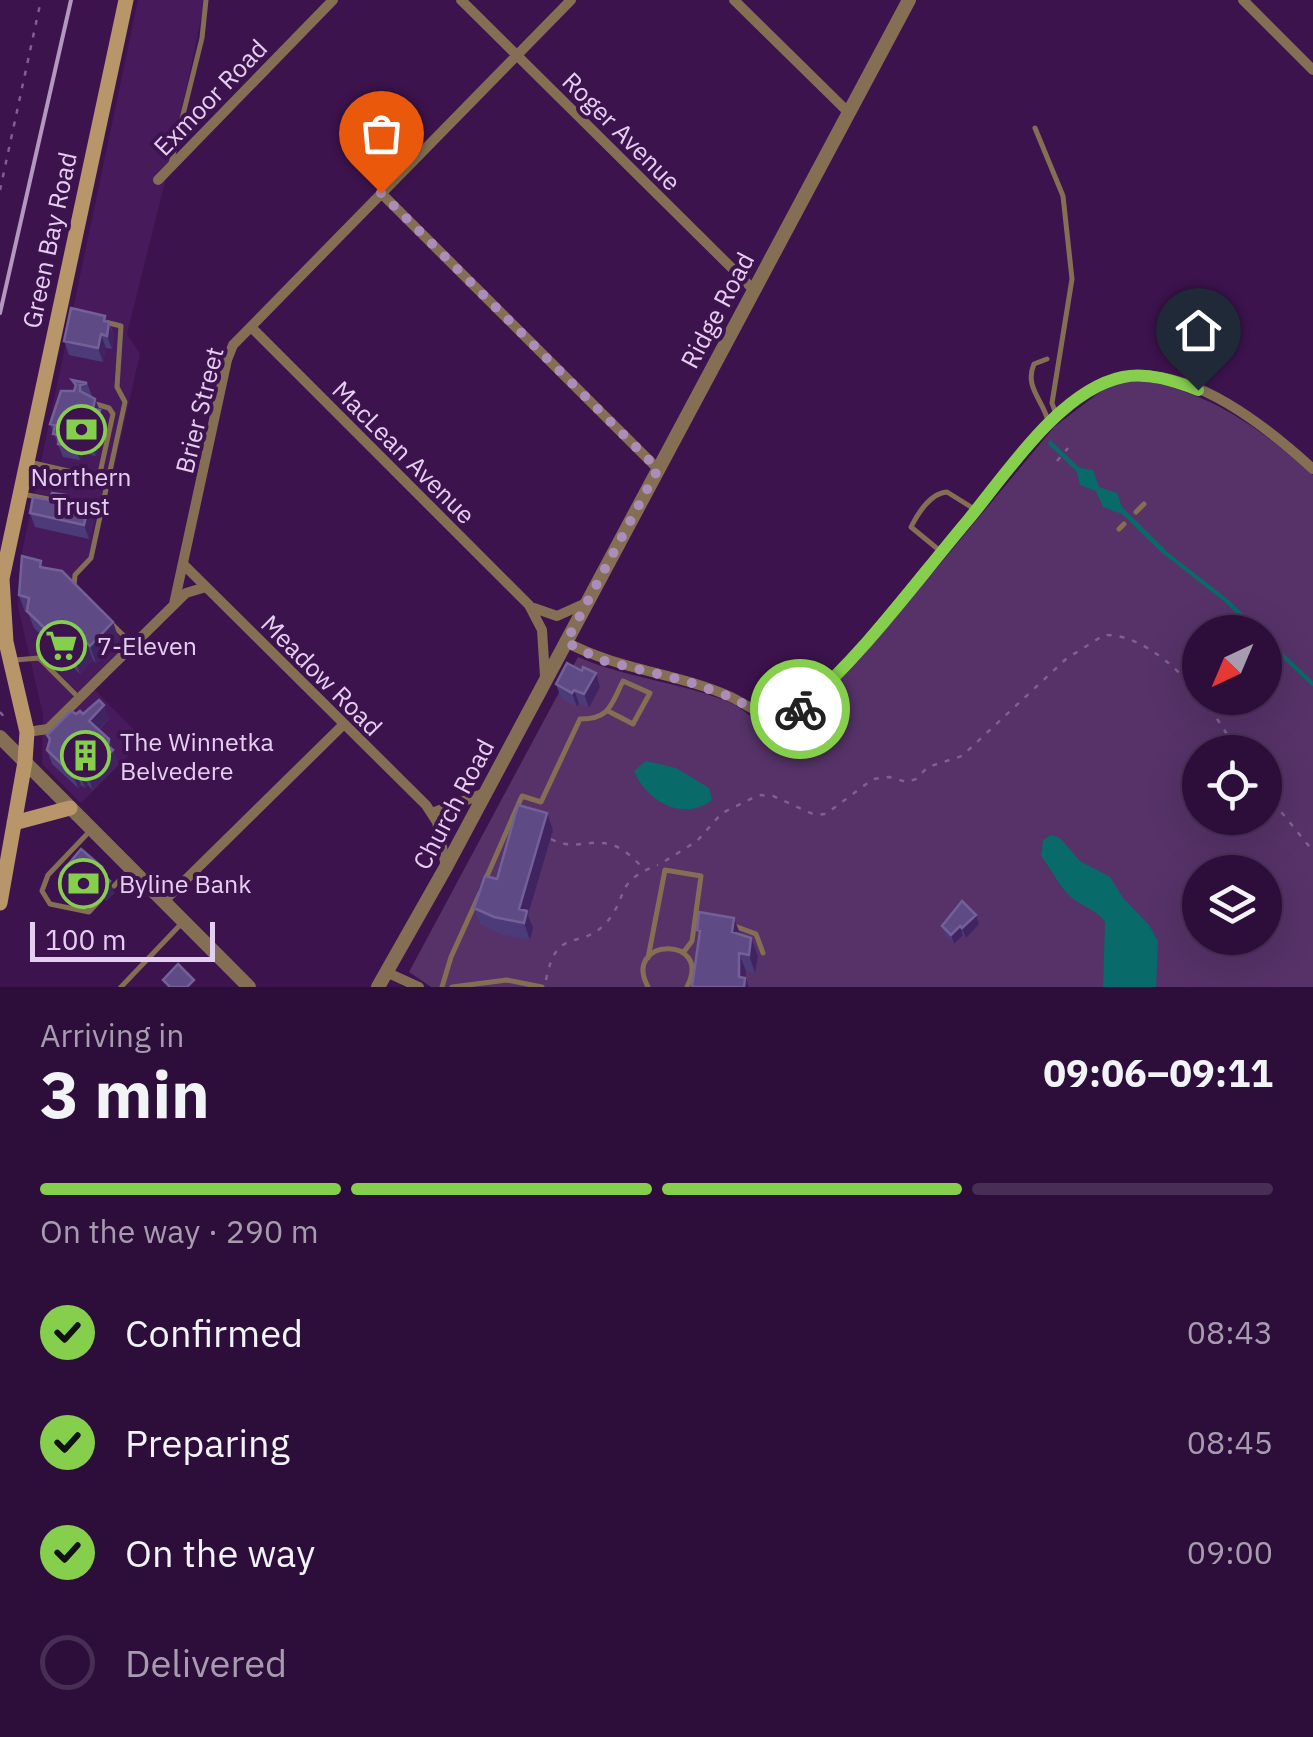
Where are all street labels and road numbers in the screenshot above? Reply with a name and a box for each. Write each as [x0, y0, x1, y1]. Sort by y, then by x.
street label: Exmoor Road [146, 32, 274, 162]
street label: Roger Avenue [556, 65, 688, 197]
street label: Green Bay Road [14, 149, 84, 331]
street label: Ridge Road [673, 246, 761, 374]
street label: Brier Street [167, 343, 231, 477]
street label: MacLean Avenue [325, 373, 483, 531]
street label: Meadow Road [254, 607, 390, 743]
street label: Church Road [405, 733, 501, 875]

